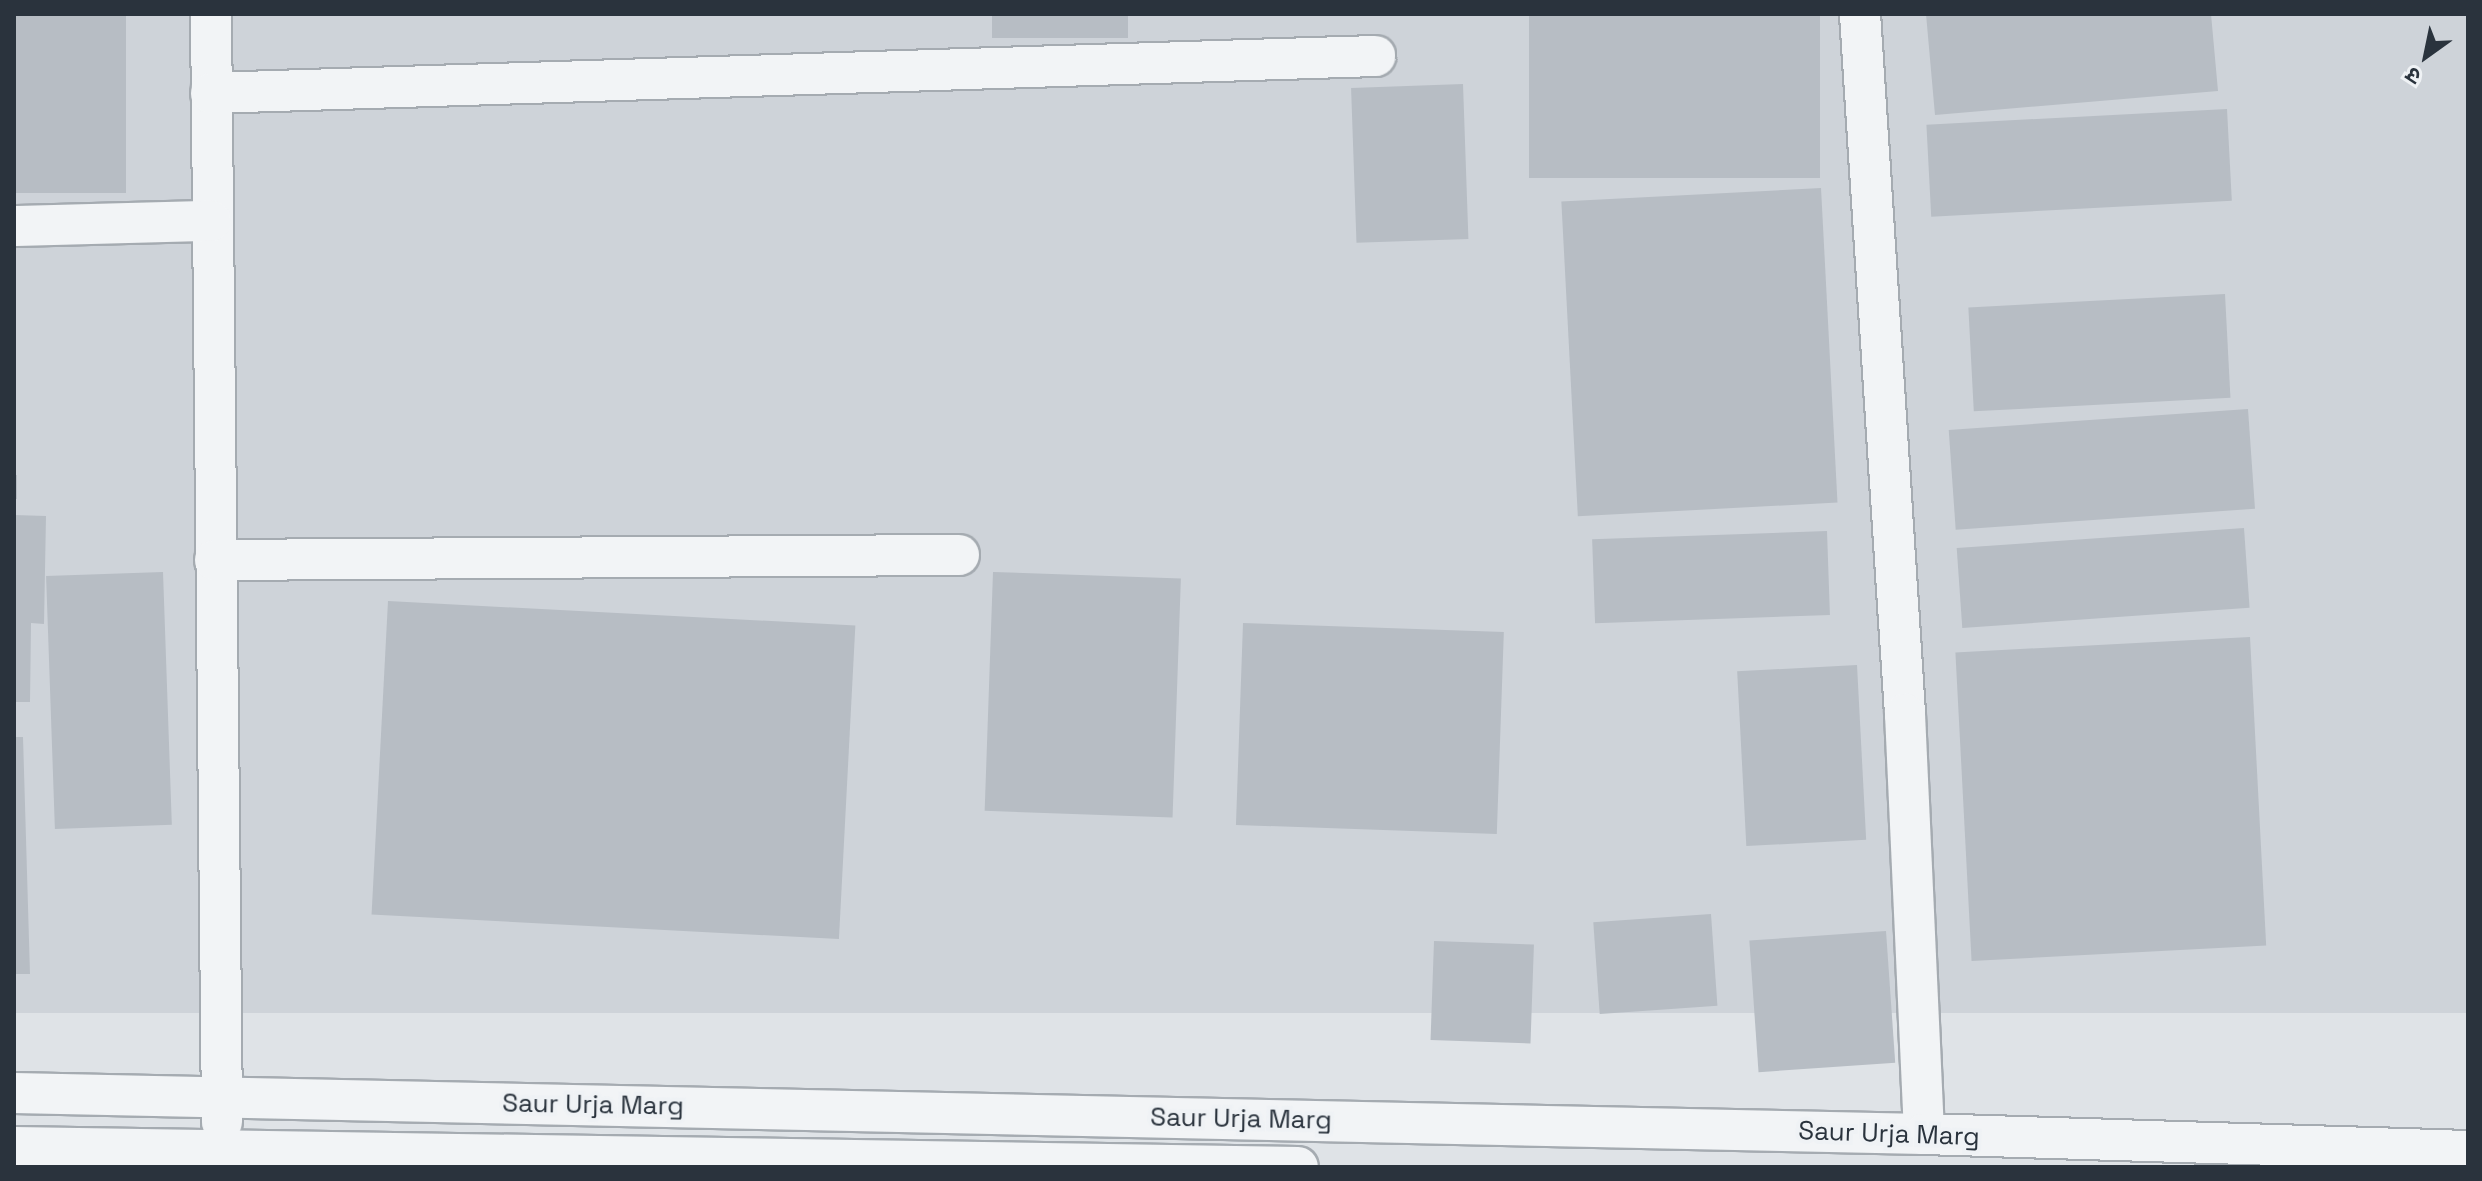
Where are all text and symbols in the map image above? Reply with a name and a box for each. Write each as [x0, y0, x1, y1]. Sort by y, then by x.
north arrow [2386, 16, 2466, 96]
text: उ [2400, 61, 2426, 91]
street label: Saur Urja Marg [502, 1088, 684, 1122]
street label: Saur Urja Marg [1150, 1102, 1332, 1136]
street label: Saur Urja Marg [1798, 1115, 1980, 1153]

